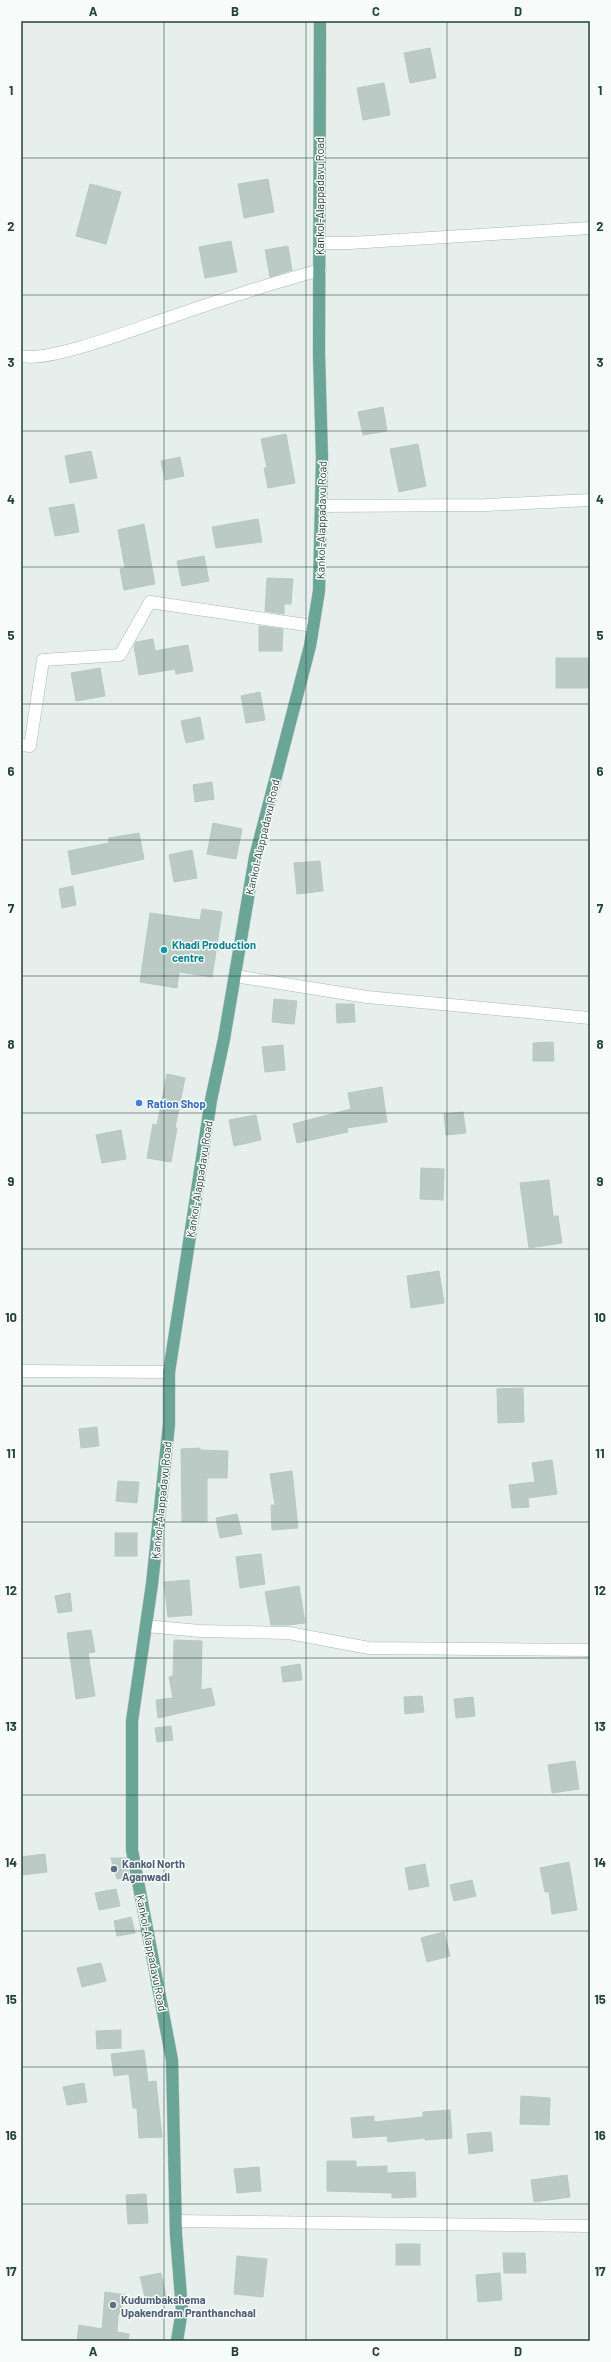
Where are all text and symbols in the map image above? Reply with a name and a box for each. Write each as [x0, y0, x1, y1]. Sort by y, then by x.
text: A [89, 3, 98, 19]
text: B [231, 3, 239, 19]
text: C [372, 3, 380, 19]
text: D [514, 3, 522, 19]
text: 1 [9, 82, 13, 98]
text: 1 [598, 82, 602, 98]
street label: Kankol-Alappadavu Road [313, 137, 326, 255]
text: 2 [7, 218, 15, 234]
text: 2 [596, 218, 604, 234]
text: 3 [7, 354, 15, 370]
text: 3 [596, 354, 604, 370]
street label: Kankol-Alappadavu Road [313, 461, 329, 579]
text: 4 [7, 491, 15, 507]
text: 4 [596, 491, 604, 507]
text: 5 [7, 627, 15, 643]
text: 5 [596, 627, 604, 643]
text: 6 [8, 763, 15, 779]
text: 6 [597, 763, 604, 779]
street label: Kankol-Alappadavu Road [242, 778, 282, 896]
text: 7 [8, 900, 15, 916]
text: 7 [597, 900, 604, 916]
place label: Khadi Production centre [172, 938, 256, 964]
marker: Khadi Production centre [159, 945, 169, 955]
text: 8 [7, 1036, 15, 1052]
text: 8 [596, 1036, 604, 1052]
place label: Ration Shop [147, 1097, 206, 1110]
marker: Ration Shop [134, 1098, 144, 1108]
street label: Kankol-Alappadavu Road [183, 1120, 215, 1238]
text: 9 [8, 1173, 15, 1189]
text: 9 [597, 1173, 604, 1189]
text: 10 [5, 1309, 17, 1325]
text: 10 [594, 1309, 606, 1325]
street label: Kankol-Alappadavu Road [148, 1441, 174, 1559]
text: 11 [6, 1445, 16, 1461]
text: 11 [595, 1445, 605, 1461]
text: 12 [5, 1582, 17, 1598]
text: 12 [594, 1582, 606, 1598]
text: 13 [5, 1718, 17, 1734]
text: 13 [594, 1718, 606, 1734]
text: 14 [5, 1854, 17, 1870]
text: 14 [594, 1854, 606, 1870]
place label: Kankol North Aganwadi [122, 1857, 185, 1883]
marker: Kankol North Aganwadi [109, 1864, 119, 1874]
street label: Kankol-Alappadavu Road [134, 1894, 170, 2012]
text: 15 [5, 1991, 17, 2007]
text: 15 [594, 1991, 606, 2007]
text: 16 [5, 2127, 17, 2143]
text: 16 [594, 2127, 606, 2143]
text: 17 [5, 2263, 17, 2279]
text: 17 [594, 2263, 606, 2279]
place label: Kudumbakshema Upakendram Pranthanchaal [121, 2293, 256, 2319]
marker: Kudumbakshema Upakendram Pranthanchaal [108, 2300, 118, 2310]
text: A [89, 2343, 98, 2359]
text: B [231, 2343, 239, 2359]
text: C [372, 2343, 380, 2359]
text: D [514, 2343, 522, 2359]

